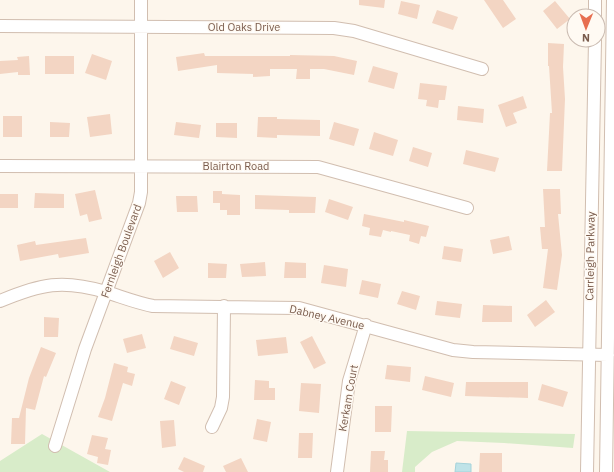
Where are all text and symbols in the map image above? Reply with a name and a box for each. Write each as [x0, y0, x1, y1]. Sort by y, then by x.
north arrow [566, 8, 606, 48]
street label: Old Oaks Drive [208, 20, 280, 34]
text: N [582, 31, 590, 45]
street label: Blairton Road [203, 159, 270, 173]
street label: Fernleigh Boulevard [98, 202, 144, 300]
street label: Carrleigh Parkway [582, 211, 598, 301]
street label: Dabney Avenue [288, 302, 366, 332]
street label: Kerkam Court [335, 363, 361, 433]

